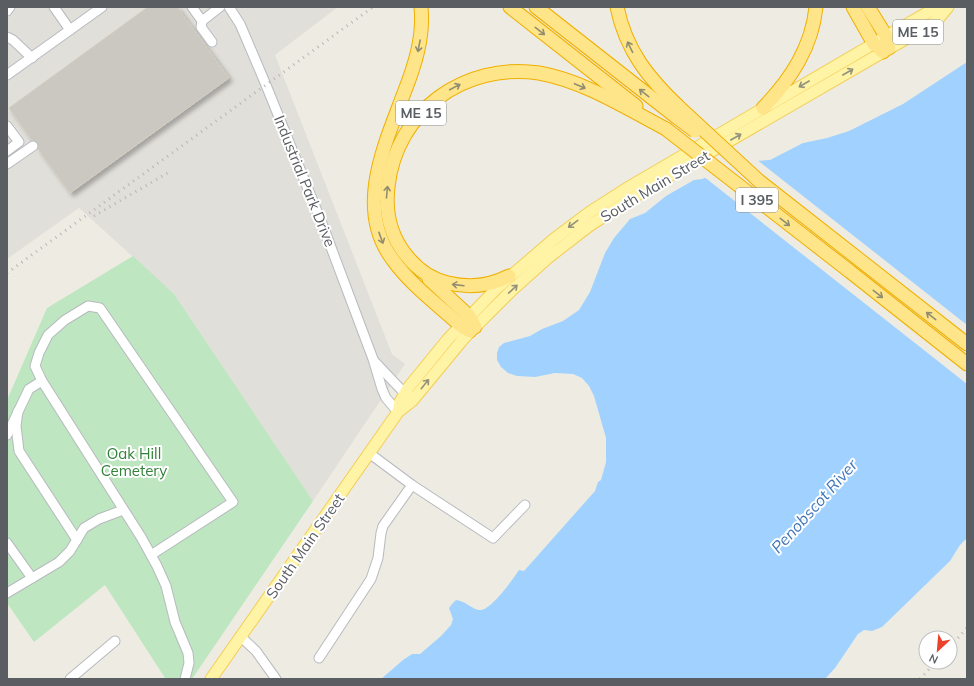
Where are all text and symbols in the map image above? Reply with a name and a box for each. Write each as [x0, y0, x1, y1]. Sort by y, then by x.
road number: ME 15 [893, 20, 943, 44]
one-way arrow [535, 27, 546, 35]
one-way arrow [415, 39, 423, 52]
one-way arrow [626, 41, 633, 53]
one-way arrow [842, 67, 854, 75]
one-way arrow [798, 81, 810, 89]
one-way arrow [574, 82, 586, 90]
one-way arrow [449, 83, 461, 90]
one-way arrow [639, 88, 650, 97]
road number: ME 15 [396, 101, 446, 125]
street label: Industrial Park Drive [270, 112, 340, 250]
one-way arrow [730, 133, 742, 141]
street label: South Main Street [597, 146, 713, 226]
one-way arrow [384, 186, 391, 199]
road number: I 395 [736, 188, 778, 212]
one-way arrow [780, 217, 791, 226]
one-way arrow [568, 220, 579, 229]
one-way arrow [377, 231, 385, 243]
one-way arrow [452, 281, 465, 289]
one-way arrow [508, 284, 518, 293]
one-way arrow [873, 290, 884, 299]
one-way arrow [926, 312, 937, 320]
one-way arrow [421, 379, 430, 390]
park label: Oak Hill Cemetery [101, 444, 167, 480]
water label: Penobscot River [767, 454, 862, 557]
street label: South Main Street [262, 490, 348, 602]
north arrow [918, 630, 958, 670]
text: N [927, 651, 940, 667]

